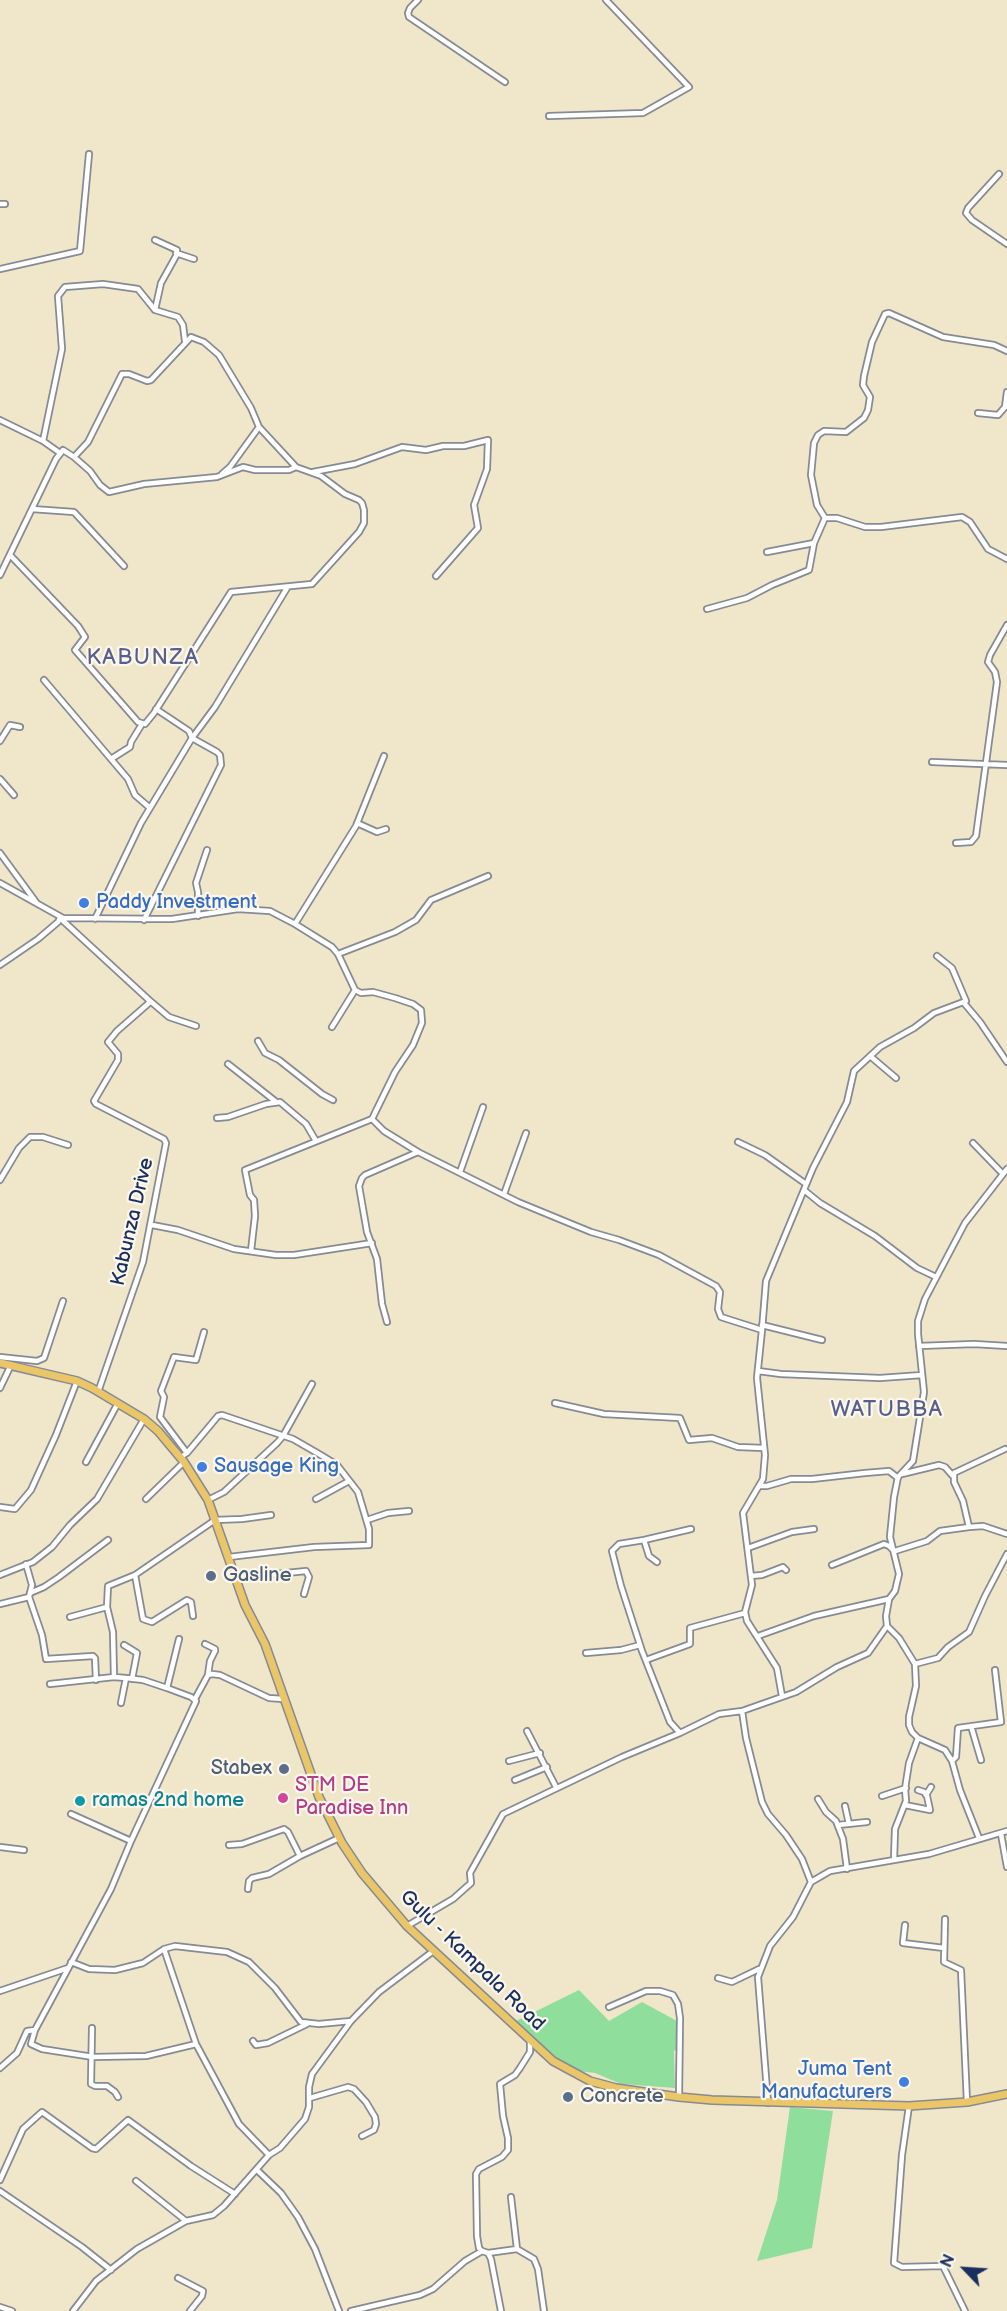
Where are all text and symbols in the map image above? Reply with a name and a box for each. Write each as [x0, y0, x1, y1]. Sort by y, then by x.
district label: KABUNZA [87, 645, 199, 671]
place label: Paddy Investment [96, 891, 257, 915]
marker: Paddy Investment [77, 896, 91, 910]
street label: Kabunza Drive [107, 1156, 159, 1288]
district label: WATUBBA [831, 1397, 943, 1423]
place label: Sausage King [214, 1455, 339, 1479]
marker: Sausage King [195, 1460, 209, 1474]
place label: Gasline [223, 1564, 291, 1588]
marker: Gasline [204, 1569, 218, 1583]
place label: Stabex [211, 1757, 272, 1781]
marker: Stabex [277, 1762, 291, 1776]
place label: STM DE Paradise Inn [295, 1774, 408, 1821]
place label: ramas 2nd home [92, 1789, 244, 1813]
marker: STM DE Paradise Inn [276, 1791, 290, 1805]
marker: ramas 2nd home [73, 1794, 87, 1808]
street label: Gulu - Kampala Road [394, 1885, 550, 2037]
place label: Juma Tent Manufacturers [761, 2058, 892, 2105]
marker: Juma Tent Manufacturers [897, 2075, 911, 2089]
place label: Concrete [580, 2085, 664, 2109]
marker: Concrete [561, 2090, 575, 2104]
north arrow [935, 2239, 995, 2299]
text: N [937, 2252, 959, 2271]

